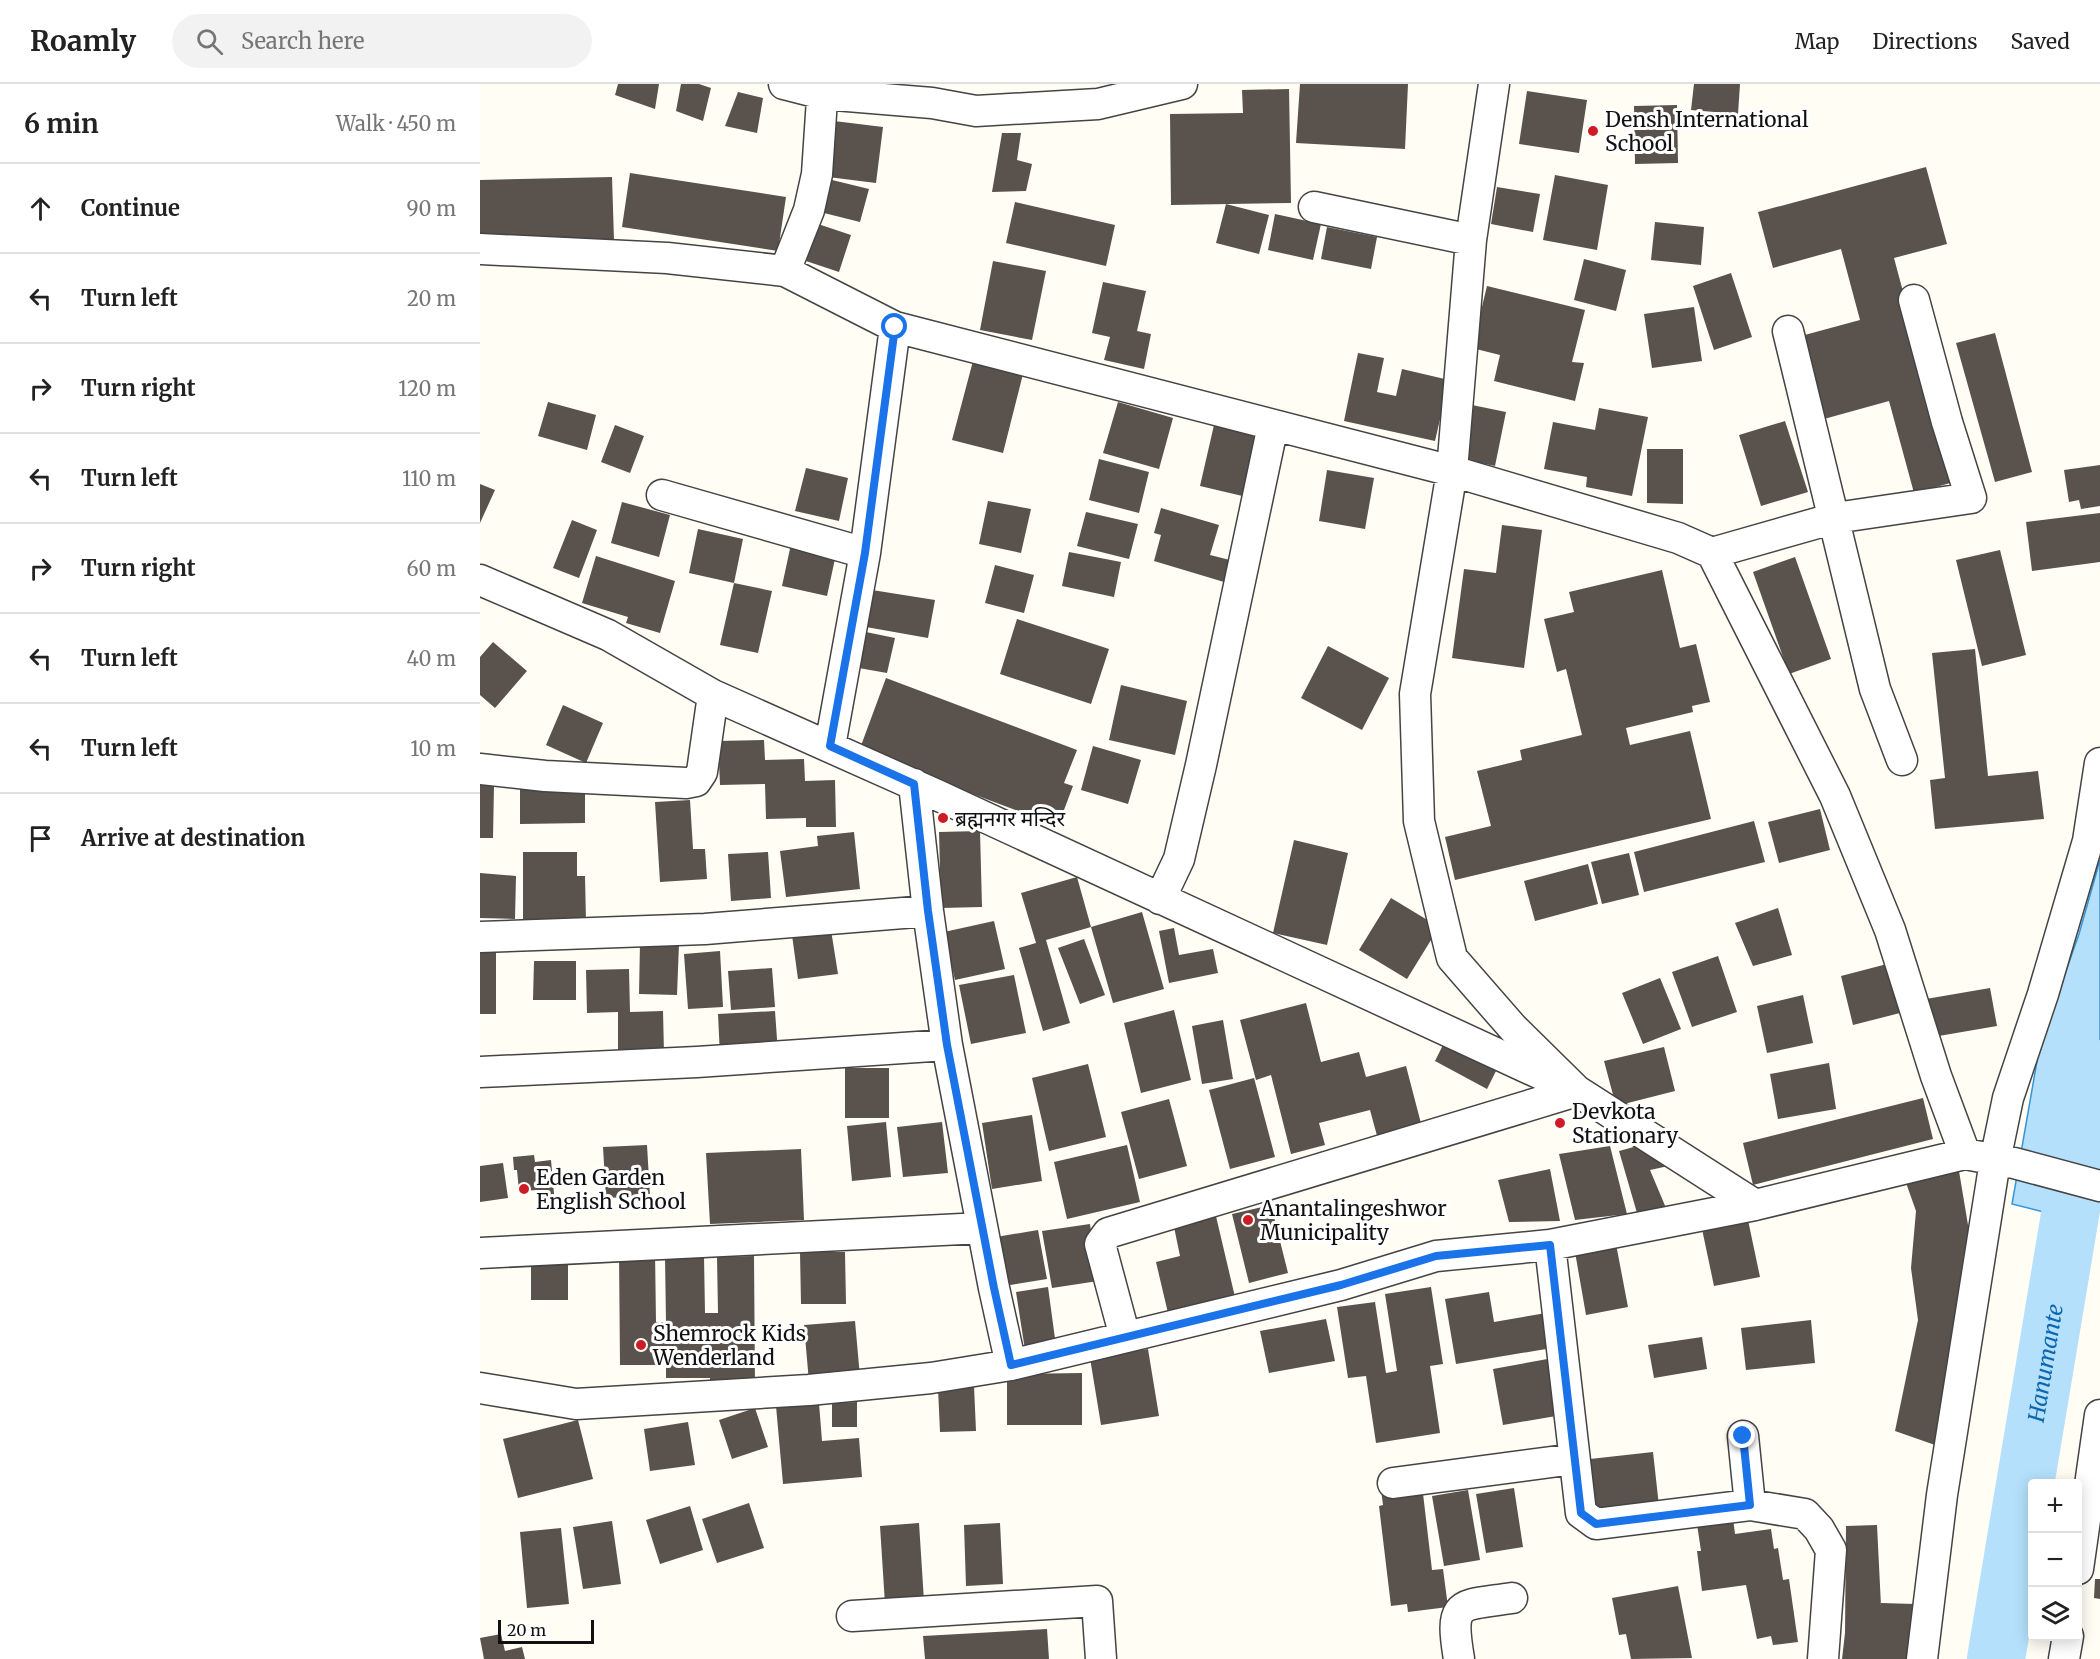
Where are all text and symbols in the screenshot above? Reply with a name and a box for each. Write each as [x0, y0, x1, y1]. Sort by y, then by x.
search box [172, 14, 592, 68]
text: Roamly [30, 23, 136, 59]
icon: search [193, 25, 226, 58]
text: Search here [241, 27, 364, 55]
text: Map [1795, 28, 1839, 55]
text: Directions [1872, 28, 1977, 55]
text: Saved [2010, 28, 2070, 55]
place label: Densh International School [1605, 106, 1809, 157]
text: 6 min [24, 107, 99, 140]
text: Walk · 450 m [336, 111, 456, 136]
marker: Densh International School [1586, 124, 1600, 138]
icon: ahead [24, 192, 57, 225]
text: Continue [81, 194, 180, 222]
text: 90 m [406, 196, 456, 221]
icon: left [24, 282, 57, 315]
text: Turn left [81, 284, 178, 312]
text: 20 m [407, 286, 456, 311]
route start [881, 313, 907, 339]
icon: right [24, 372, 57, 405]
text: Turn right [81, 374, 195, 402]
text: 120 m [398, 376, 456, 401]
icon: left [24, 462, 57, 495]
text: Turn left [81, 464, 178, 492]
text: 110 m [402, 466, 456, 491]
icon: right [24, 552, 57, 585]
text: Turn right [81, 554, 195, 582]
text: 60 m [406, 556, 456, 581]
icon: left [24, 642, 57, 675]
text: Turn left [81, 644, 178, 672]
text: 40 m [406, 646, 456, 671]
icon: left [24, 732, 57, 765]
text: Turn left [81, 734, 178, 762]
text: 10 m [410, 736, 456, 761]
place label: ब्रह्मनगर मन्दिर [955, 805, 1065, 832]
marker: ब्रह्मनगर मन्दिर [936, 811, 950, 825]
icon: arrive [24, 822, 57, 855]
text: Arrive at destination [81, 824, 305, 852]
place label: Devkota Stationary [1572, 1098, 1679, 1149]
marker: Devkota Stationary [1553, 1116, 1567, 1130]
place label: Eden Garden English School [536, 1164, 687, 1215]
marker: Eden Garden English School [517, 1182, 531, 1196]
place label: Anantalingeshwor Municipality [1259, 1195, 1447, 1246]
marker: Anantalingeshwor Municipality [1241, 1213, 1255, 1227]
water label: Hanumante [2022, 1302, 2069, 1425]
place label: Shemrock Kids Wenderland [652, 1320, 806, 1371]
marker: Shemrock Kids Wenderland [634, 1338, 648, 1352]
route end [1729, 1422, 1755, 1448]
map controls [2028, 1479, 2082, 1641]
button: + [2028, 1479, 2082, 1533]
button: − [2028, 1533, 2082, 1587]
button: layers [2028, 1587, 2082, 1641]
scale bar [498, 1617, 594, 1644]
text: 20 m [507, 1620, 546, 1640]

